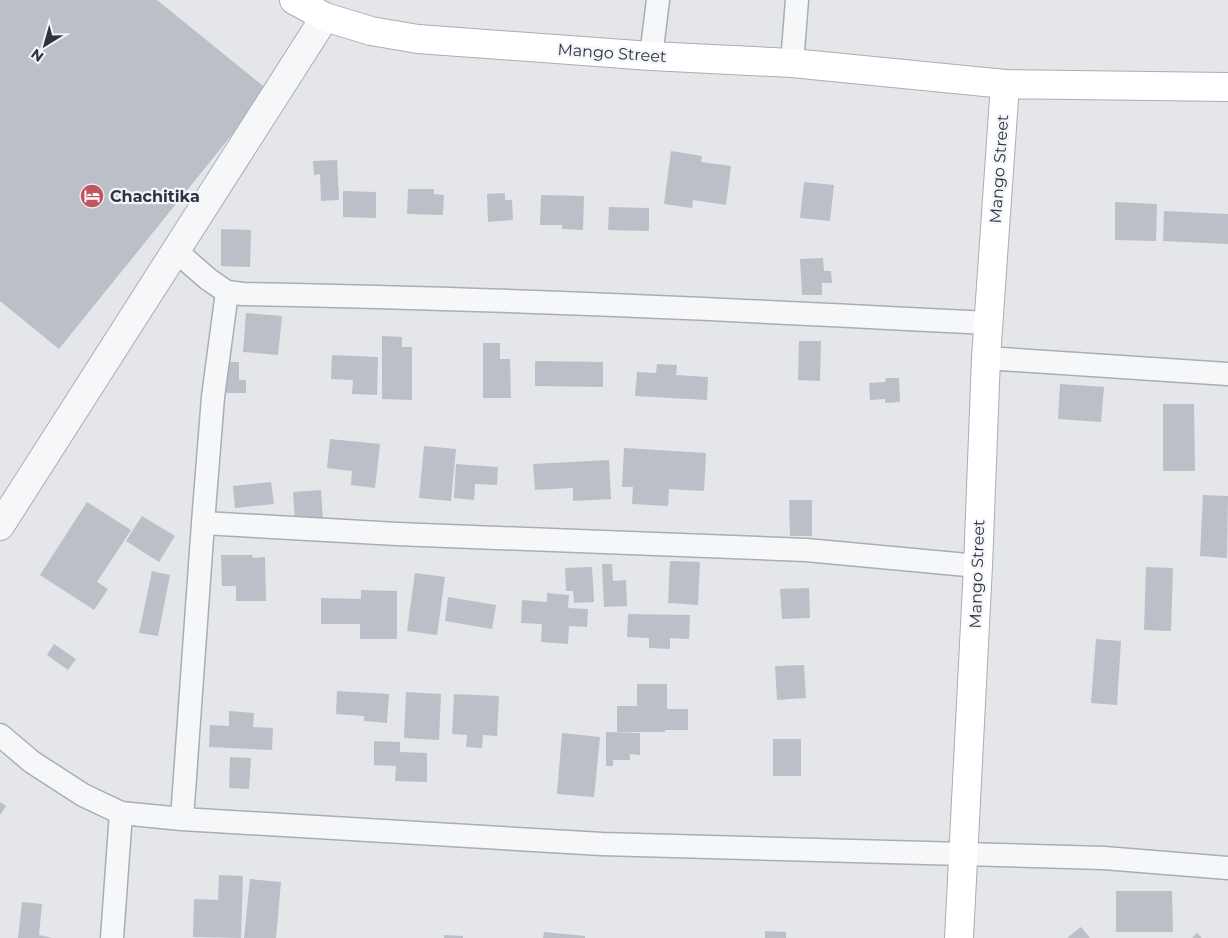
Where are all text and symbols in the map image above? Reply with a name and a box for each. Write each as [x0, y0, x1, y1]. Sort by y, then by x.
north arrow [20, 20, 70, 70]
street label: Mango Street [557, 40, 668, 66]
text: N [27, 45, 47, 66]
street label: Mango Street [986, 113, 1012, 224]
hotel icon: Chachitika [79, 183, 105, 209]
place label: Chachitika [110, 187, 200, 206]
street label: Mango Street [966, 519, 988, 629]

